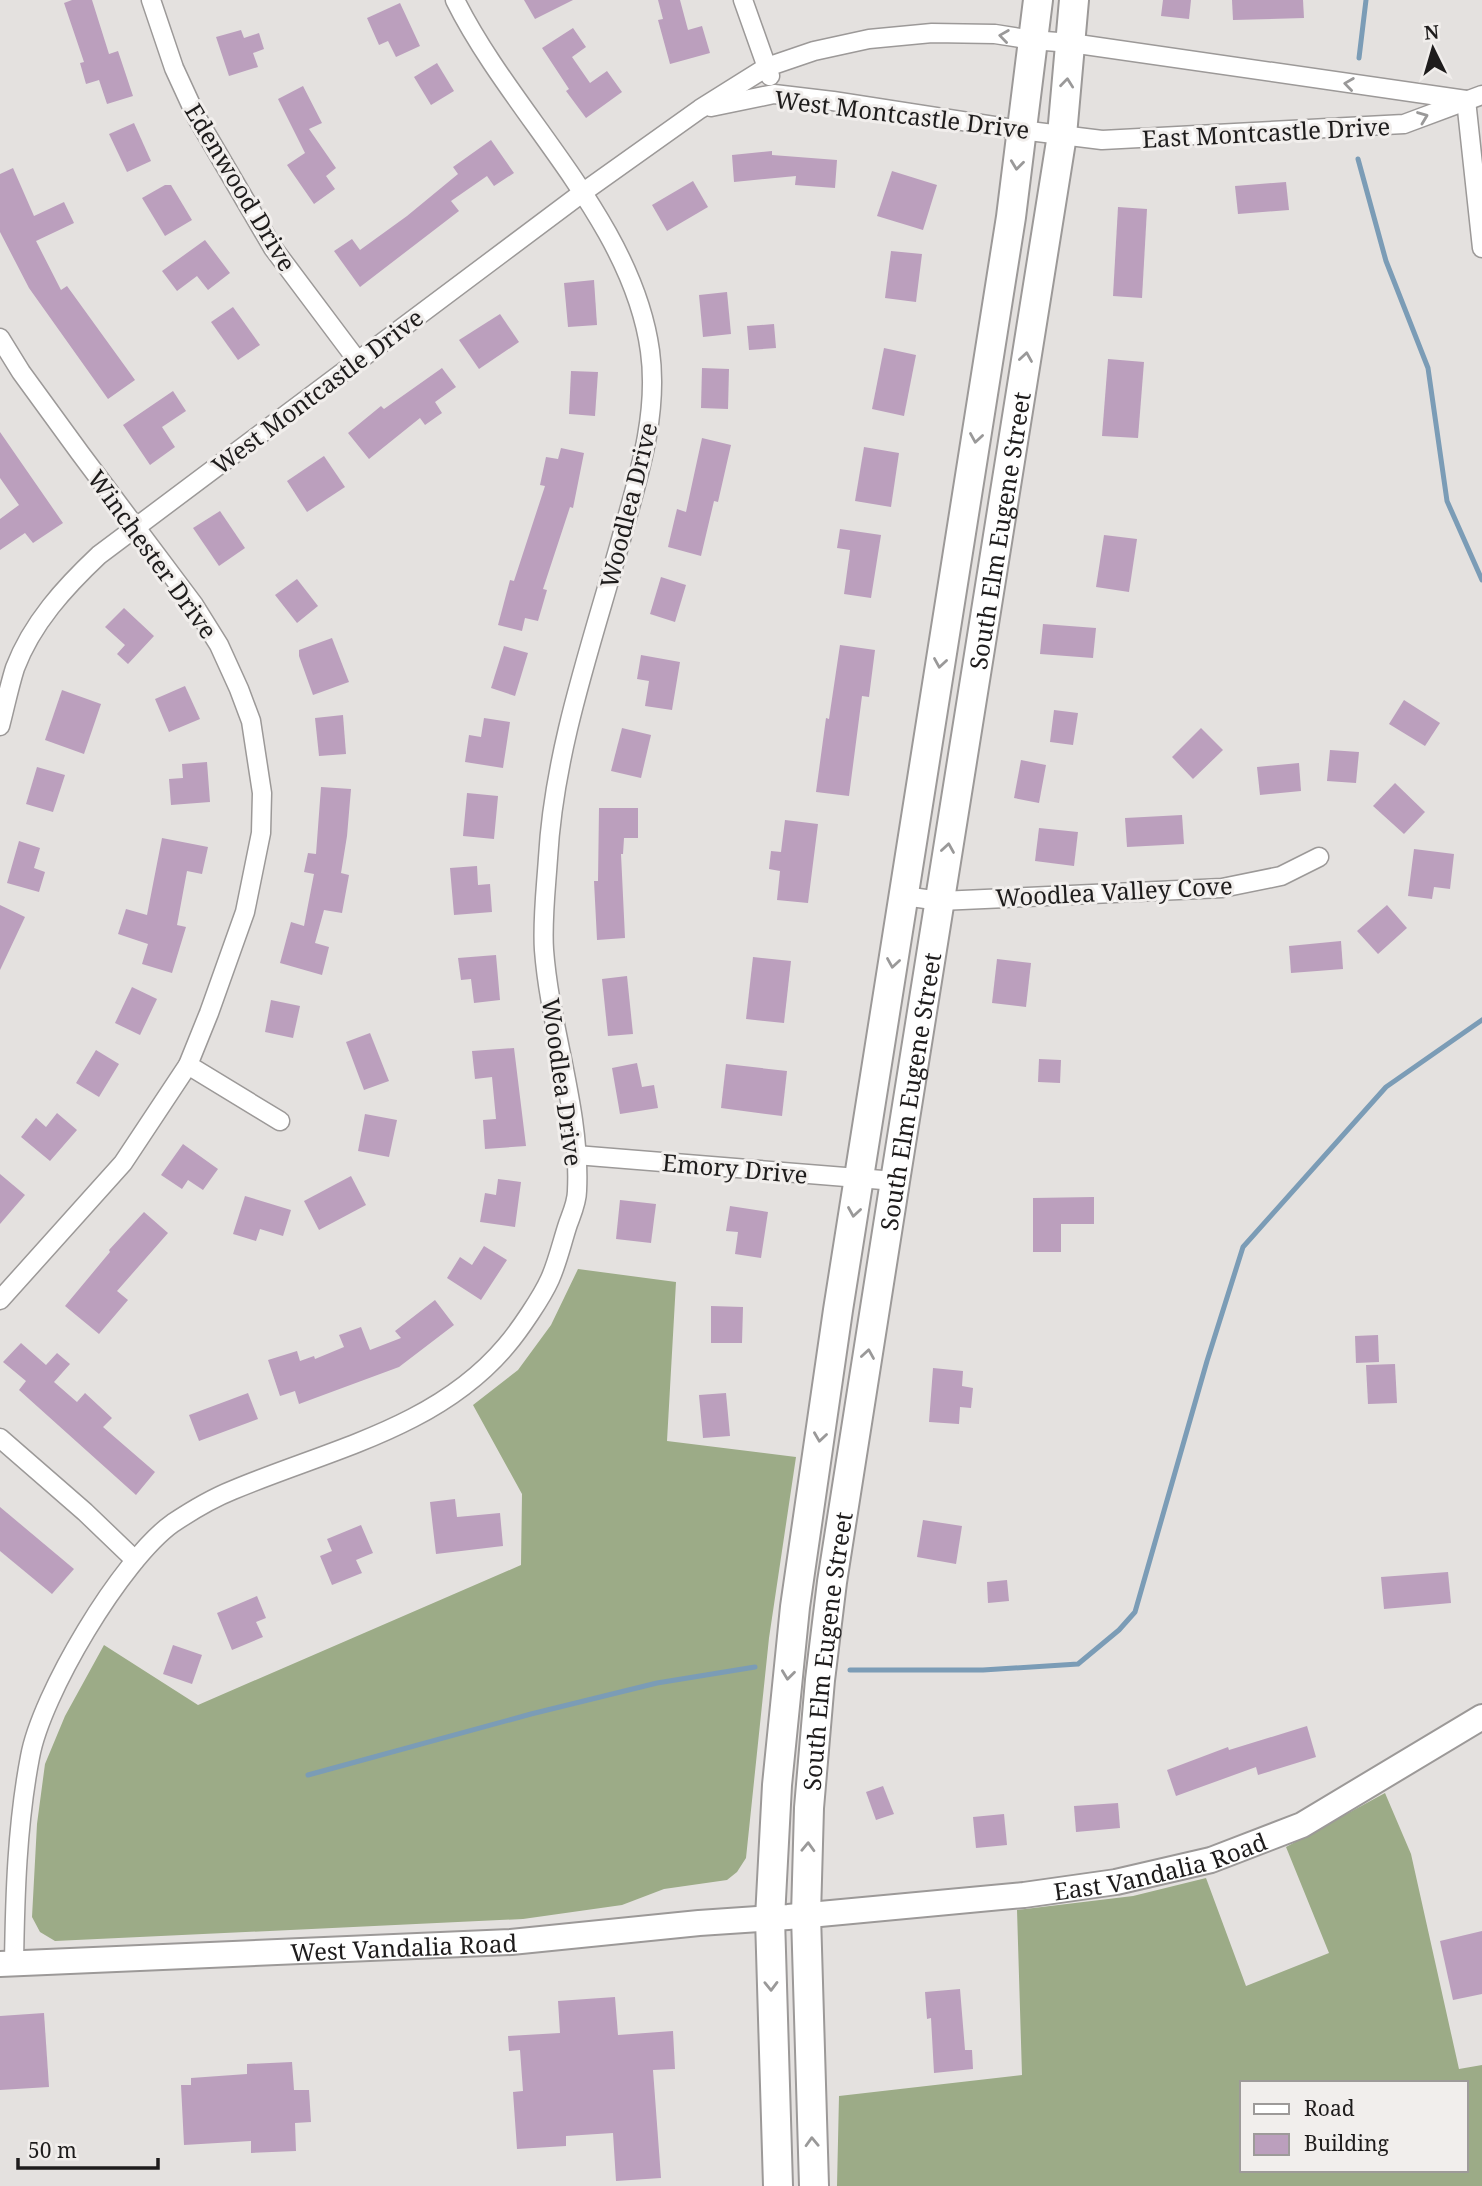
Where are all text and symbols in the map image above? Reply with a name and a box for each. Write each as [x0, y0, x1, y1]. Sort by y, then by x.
north arrow [1398, 14, 1468, 84]
text: N [1423, 18, 1440, 46]
one-way arrow [998, 28, 1010, 43]
one-way arrow [1344, 77, 1355, 92]
one-way arrow [1060, 78, 1075, 89]
street label: West Montcastle Drive [773, 82, 1031, 146]
street label: Edenwood Drive [178, 97, 304, 277]
street label: East Montcastle Drive [1141, 109, 1391, 155]
one-way arrow [1416, 112, 1428, 126]
one-way arrow [1010, 159, 1025, 171]
street label: West Montcastle Drive [205, 301, 429, 481]
one-way arrow [1018, 351, 1033, 363]
street label: South Elm Eugene Street [960, 389, 1037, 672]
street label: Woodlea Drive [592, 419, 664, 591]
one-way arrow [969, 432, 984, 444]
street label: Winchester Drive [81, 463, 225, 645]
one-way arrow [933, 657, 948, 669]
one-way arrow [940, 842, 955, 853]
street label: Woodlea Valley Cove [995, 868, 1233, 914]
street label: South Elm Eugene Street [871, 950, 948, 1233]
one-way arrow [886, 957, 901, 969]
street label: Woodlea Drive [535, 996, 591, 1168]
street label: Emory Drive [661, 1145, 809, 1191]
one-way arrow [847, 1206, 862, 1218]
one-way arrow [860, 1348, 875, 1360]
one-way arrow [813, 1431, 828, 1443]
street label: South Elm Eugene Street [794, 1509, 859, 1792]
one-way arrow [780, 1669, 795, 1681]
street label: East Vandalia Road [1051, 1824, 1272, 1907]
one-way arrow [800, 1841, 816, 1852]
street label: West Vandalia Road [290, 1925, 518, 1968]
one-way arrow [764, 1981, 779, 1992]
legend [1240, 2081, 1468, 2172]
text: Road [1304, 2094, 1355, 2122]
scale bar [18, 2126, 158, 2170]
text: Building [1304, 2129, 1389, 2157]
text: 50 m [28, 2136, 77, 2164]
one-way arrow [805, 2136, 820, 2147]

